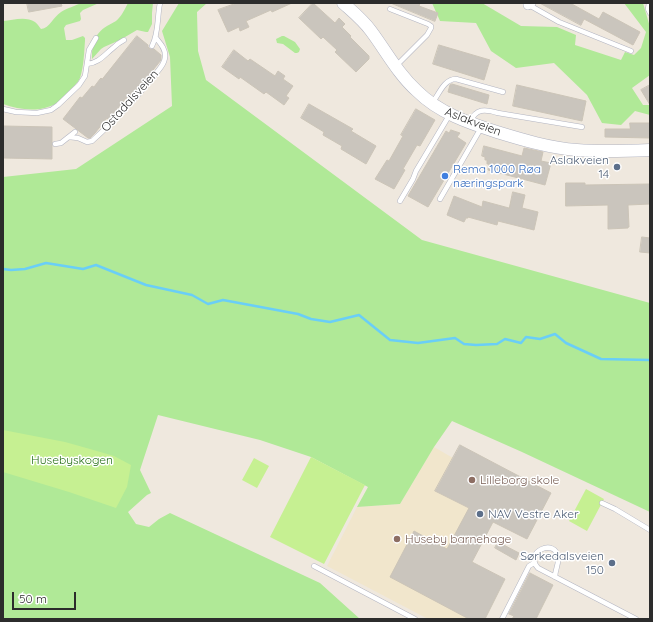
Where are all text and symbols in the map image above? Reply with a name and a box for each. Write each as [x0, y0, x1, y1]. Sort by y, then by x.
street label: Ostadalsveien [98, 67, 162, 135]
street label: Aslakveien [443, 105, 503, 139]
place label: Aslakveien 14 [550, 153, 609, 181]
place label: Rema 1000 Røa næringspark [453, 162, 541, 190]
marker: Aslakveien 14 [612, 162, 622, 172]
marker: Rema 1000 Røa næringspark [440, 171, 450, 181]
park label: Husebyskogen [31, 453, 113, 467]
place label: Lilleborg skole [480, 473, 559, 487]
marker: Lilleborg skole [467, 475, 477, 485]
place label: NAV Vestre Aker [488, 507, 579, 521]
marker: NAV Vestre Aker [475, 509, 485, 519]
place label: Huseby barnehage [405, 532, 511, 546]
marker: Huseby barnehage [392, 534, 402, 544]
place label: Sørkedalsveien 150 [520, 549, 604, 577]
marker: Sørkedalsveien 150 [607, 558, 617, 568]
scale bar [14, 584, 78, 610]
text: 50 m [19, 591, 47, 606]

